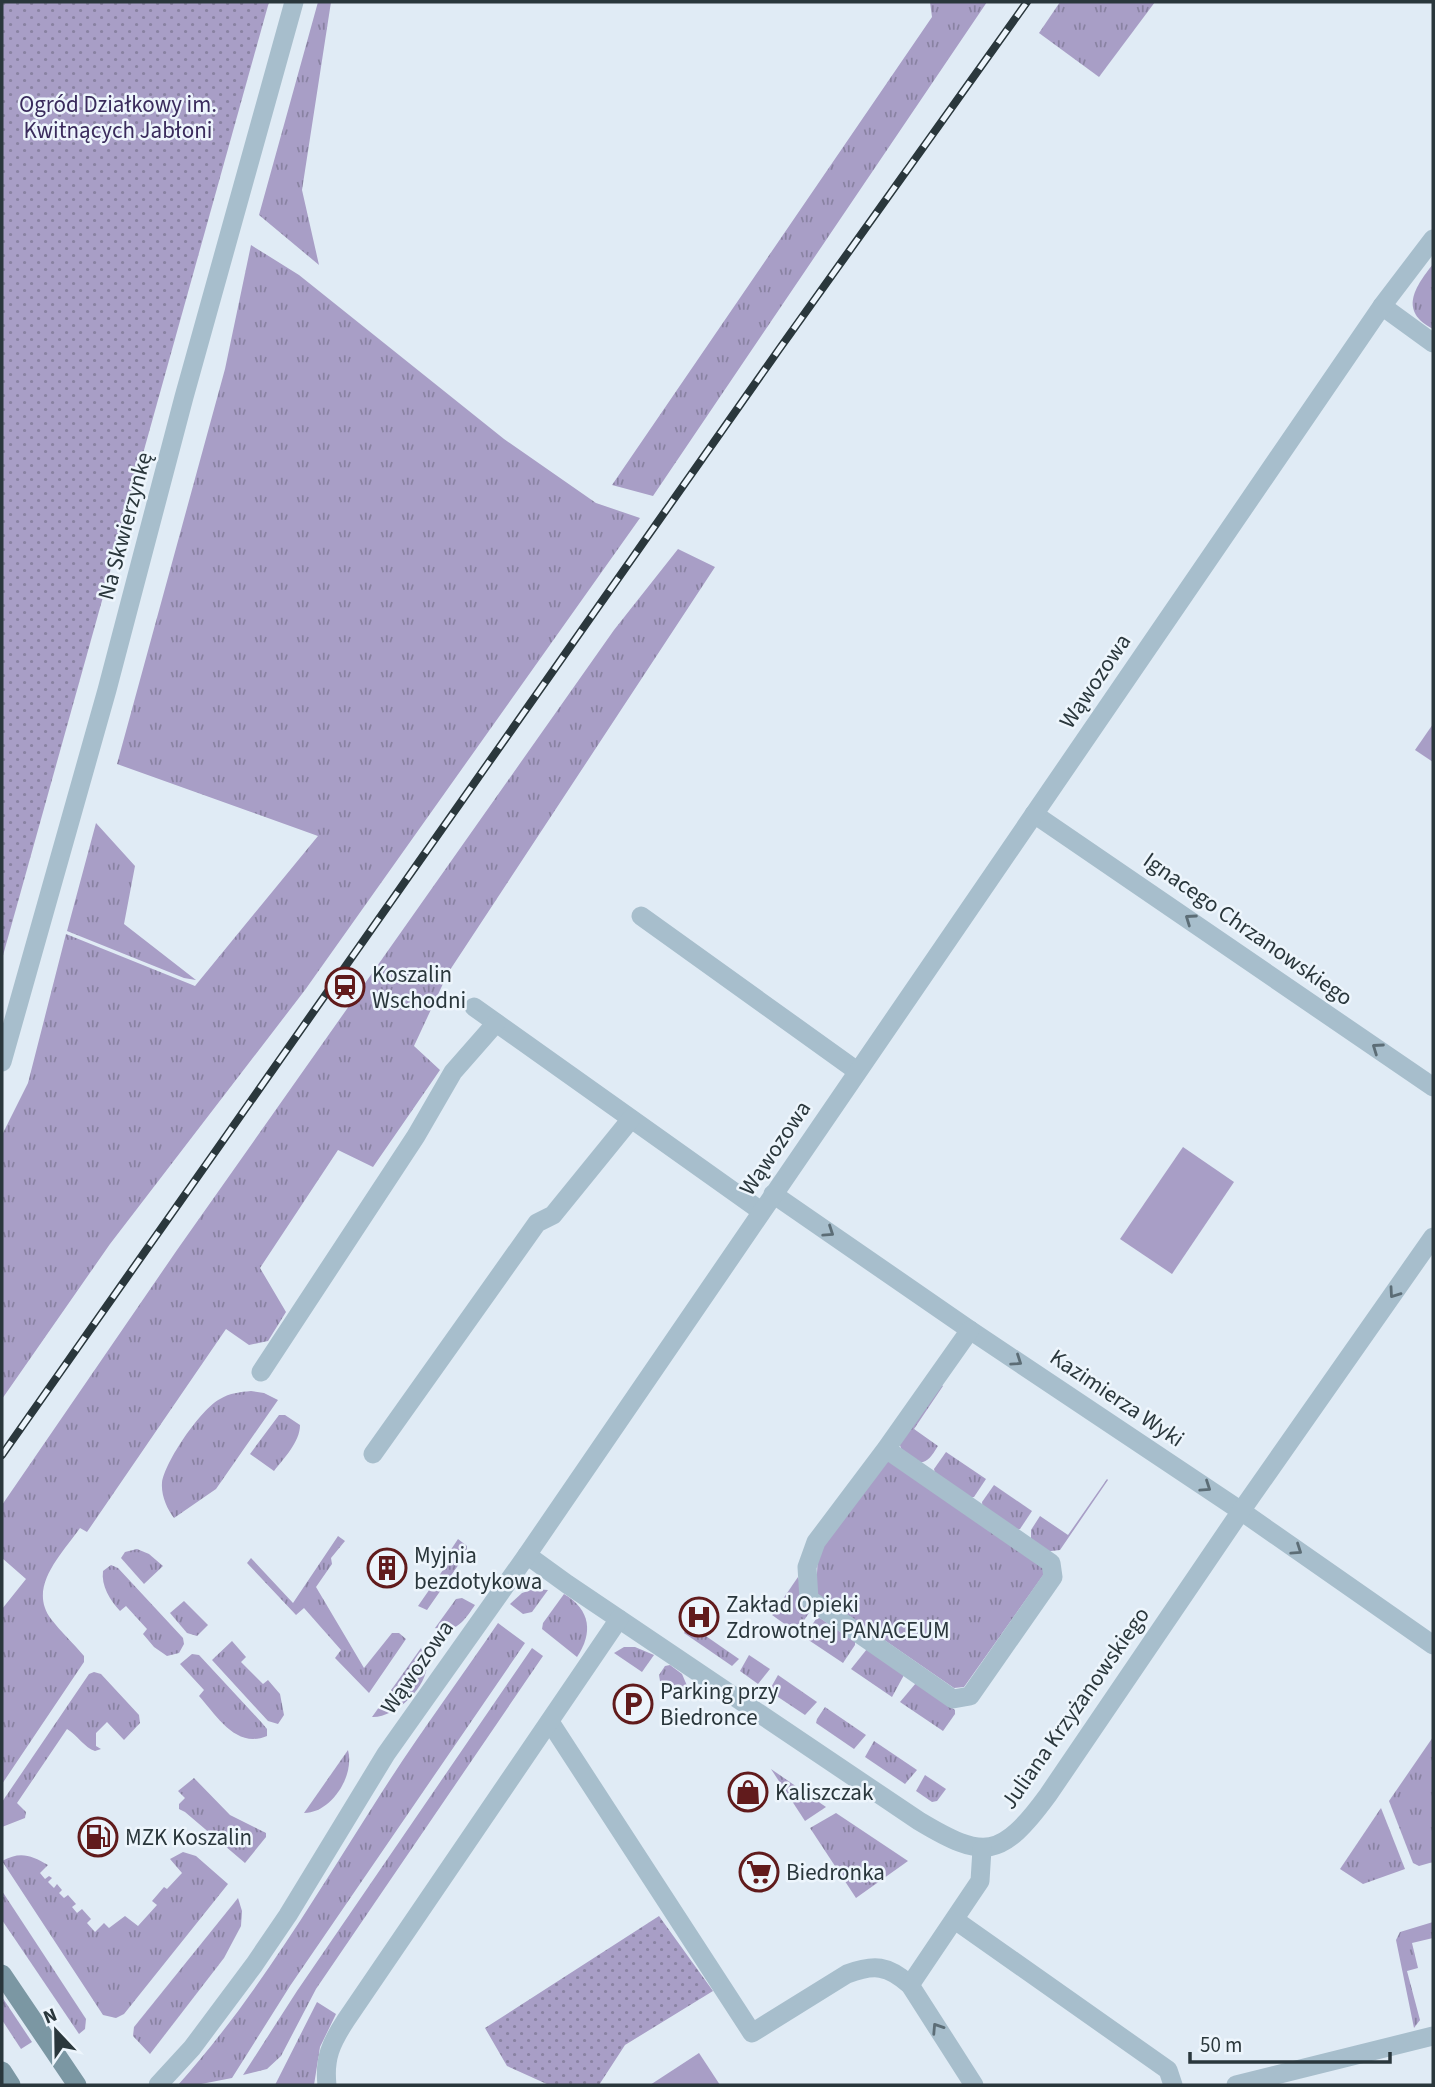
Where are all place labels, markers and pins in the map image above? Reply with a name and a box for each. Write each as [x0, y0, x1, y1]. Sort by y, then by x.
place label: Koszalin Wschodni [372, 958, 466, 1017]
station icon: Koszalin Wschodni [324, 966, 366, 1008]
place label: Myjnia bezdotykowa [414, 1539, 542, 1598]
building icon: Myjnia bezdotykowa [366, 1547, 408, 1589]
place label: Zakład Opieki Zdrowotnej PANACEUM [726, 1588, 950, 1647]
hospital icon: Zakład Opieki Zdrowotnej PANACEUM [678, 1596, 720, 1638]
place label: Parking przy Biedronce [660, 1675, 779, 1734]
parking icon: Parking przy Biedronce [612, 1683, 654, 1725]
shop icon: Kaliszczak [727, 1771, 769, 1813]
place label: Kaliszczak [775, 1776, 874, 1809]
fuel station icon: MZK Koszalin [77, 1816, 119, 1858]
place label: MZK Koszalin [125, 1821, 252, 1854]
supermarket icon: Biedronka [738, 1851, 780, 1893]
place label: Biedronka [786, 1856, 885, 1889]

